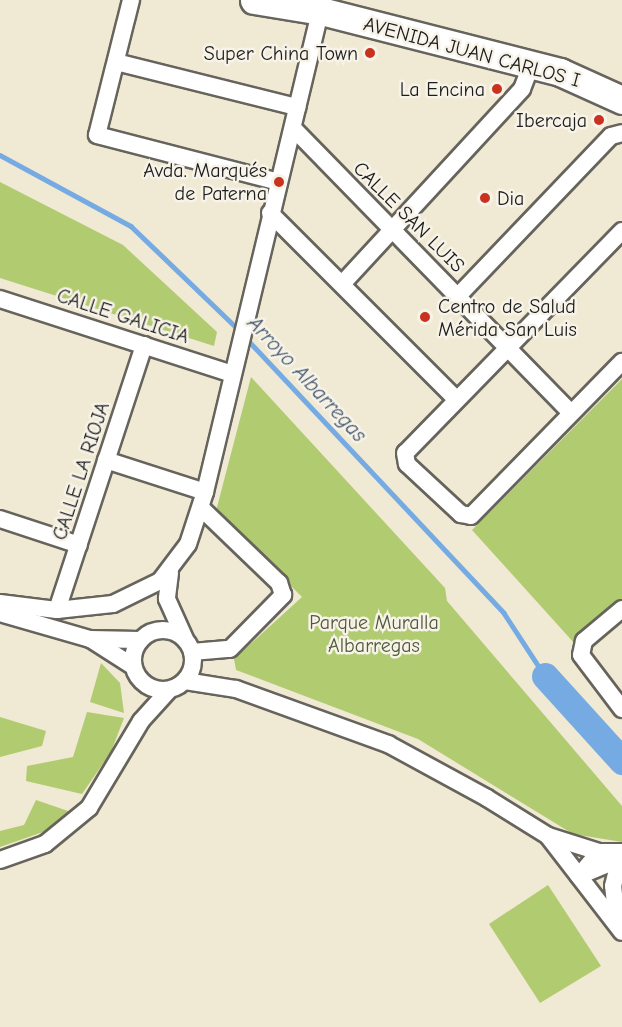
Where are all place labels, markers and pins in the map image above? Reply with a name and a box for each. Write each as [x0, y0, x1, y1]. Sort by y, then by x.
place label: Super China Town [204, 41, 358, 65]
marker: Super China Town [363, 46, 377, 60]
place label: La Encina [400, 77, 485, 101]
marker: La Encina [490, 82, 504, 96]
place label: Ibercaja [516, 108, 587, 132]
marker: Ibercaja [592, 113, 606, 127]
place label: Avda. Marqués de Paterna [143, 158, 267, 205]
marker: Avda. Marqués de Paterna [272, 175, 286, 189]
place label: Dia [497, 186, 524, 210]
marker: Dia [478, 191, 492, 205]
place label: Centro de Salud Mérida San Luis [438, 294, 577, 341]
marker: Centro de Salud Mérida San Luis [416, 308, 434, 326]

